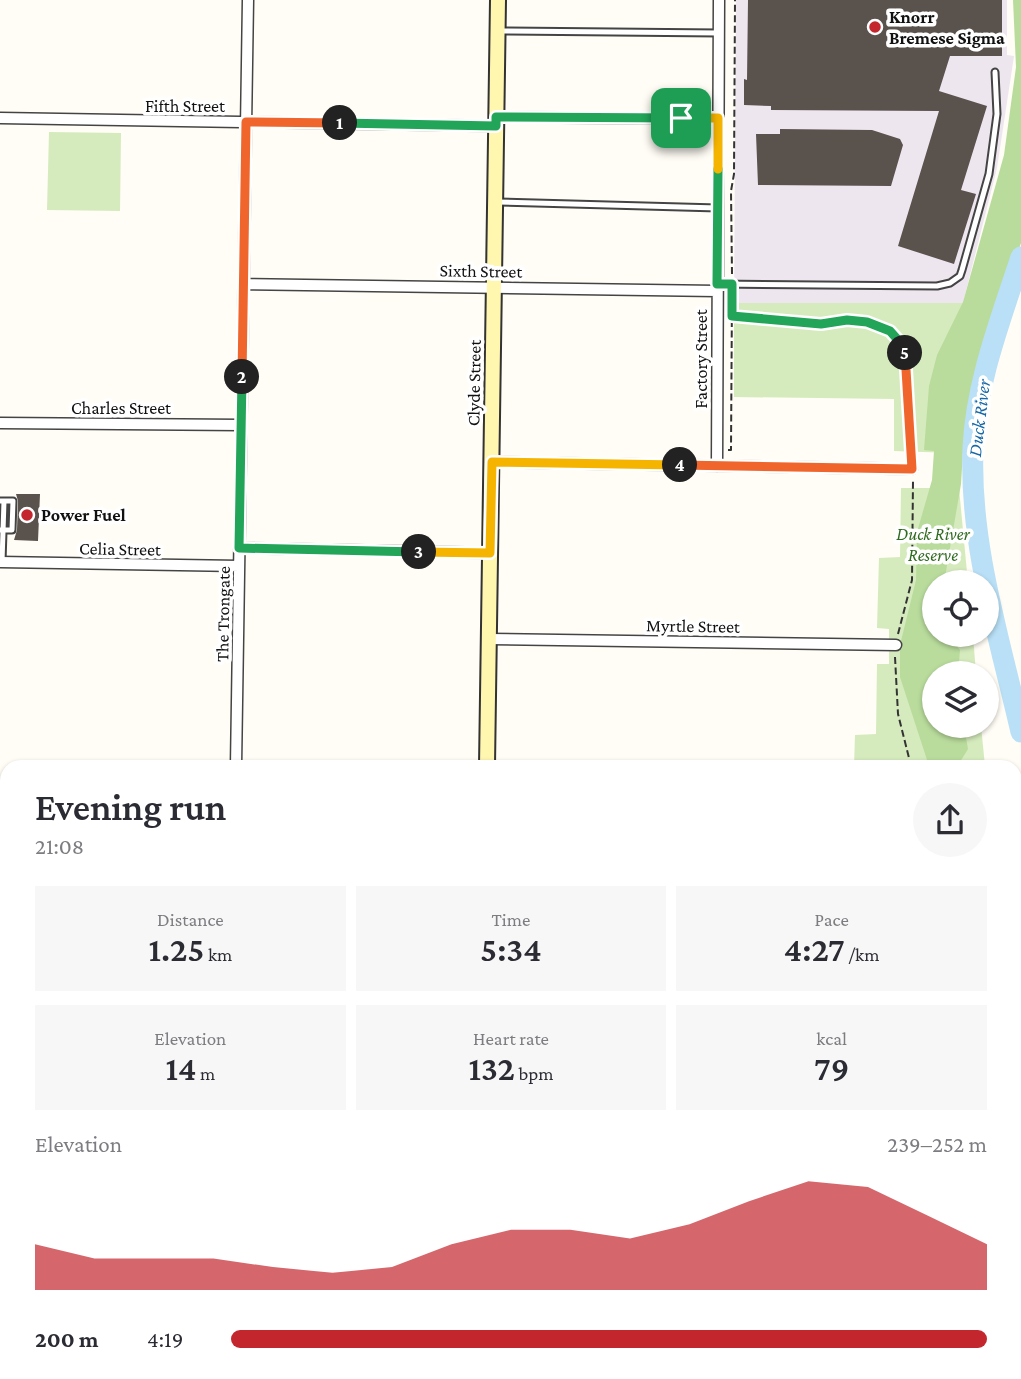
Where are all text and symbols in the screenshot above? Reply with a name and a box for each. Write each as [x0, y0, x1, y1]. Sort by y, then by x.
place label: Knorr Bremese Sigma [889, 7, 1005, 48]
marker: Knorr Bremese Sigma [867, 19, 883, 35]
pin [651, 88, 711, 148]
street label: Fifth Street [145, 96, 226, 116]
icon: arrive [662, 99, 700, 137]
pin: 1 [322, 106, 358, 140]
text: 1 [336, 112, 343, 133]
street label: Sixth Street [440, 260, 523, 282]
street label: Factory Street [691, 308, 711, 409]
pin: 5 [888, 336, 922, 370]
street label: Clyde Street [463, 339, 485, 426]
text: 5 [900, 342, 909, 363]
pin: 2 [224, 360, 260, 394]
text: 2 [237, 366, 246, 387]
water label: Duck River [964, 377, 994, 458]
street label: Charles Street [71, 398, 172, 418]
pin: 4 [662, 448, 698, 482]
text: 4 [674, 454, 685, 475]
place label: Power Fuel [41, 505, 126, 525]
marker: Power Fuel [19, 507, 35, 523]
park label: Duck River Reserve [896, 524, 971, 565]
pin: 3 [402, 534, 436, 570]
street label: Celia Street [79, 538, 162, 560]
text: 3 [414, 541, 423, 562]
street label: The Trongate [212, 566, 234, 662]
map controls [922, 570, 999, 738]
button: locate [922, 570, 999, 647]
street label: Myrtle Street [646, 615, 741, 637]
button: layers [922, 661, 999, 738]
button: share [913, 783, 987, 857]
text: Evening run [35, 786, 226, 828]
text: 21:08 [35, 833, 84, 859]
text: Distance [157, 909, 224, 930]
text: Time [492, 909, 530, 930]
text: Pace [815, 909, 849, 930]
text: 1.25 [148, 930, 204, 969]
text: 5:34 [480, 930, 542, 969]
text: 4:27 [784, 930, 845, 969]
text: km [204, 944, 232, 965]
text: /km [845, 944, 879, 965]
text: Elevation [154, 1028, 226, 1049]
text: Heart rate [473, 1028, 549, 1049]
text: kcal [816, 1028, 847, 1049]
text: 14 [165, 1049, 196, 1088]
text: 132 [468, 1049, 515, 1088]
text: 79 [814, 1049, 849, 1088]
text: m [196, 1063, 215, 1084]
text: bpm [515, 1063, 554, 1084]
text: Elevation [35, 1131, 122, 1157]
text: 239–252 m [887, 1131, 987, 1157]
text: 200 m [35, 1326, 99, 1352]
text: 4:19 [147, 1326, 183, 1352]

